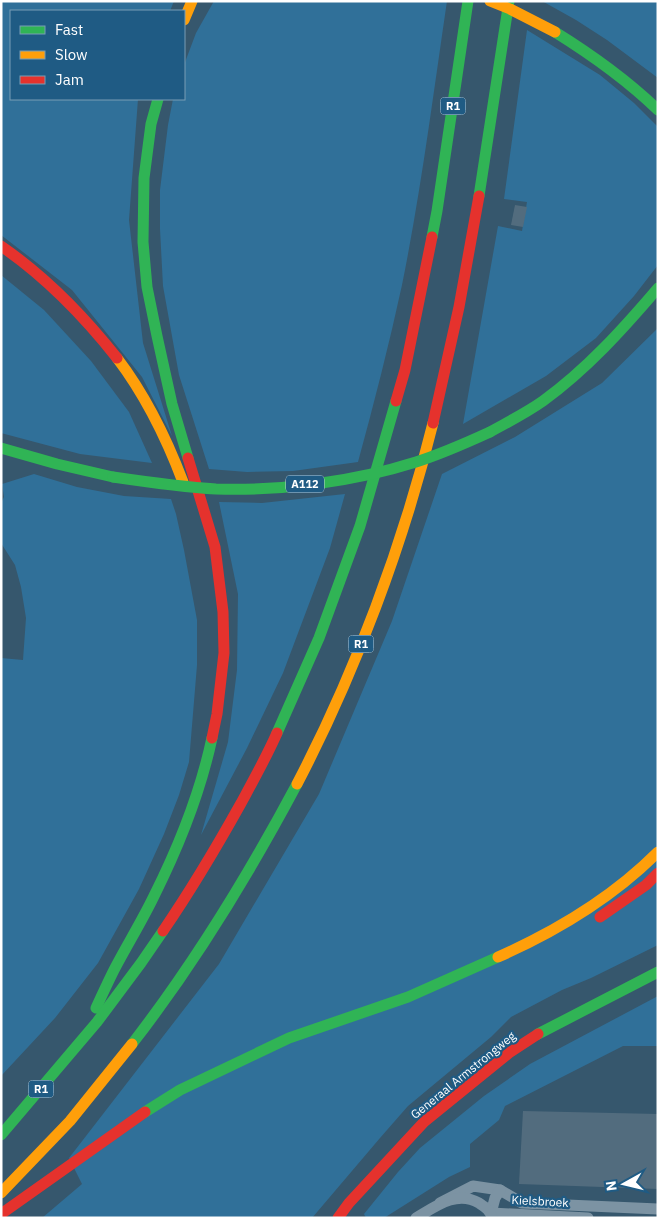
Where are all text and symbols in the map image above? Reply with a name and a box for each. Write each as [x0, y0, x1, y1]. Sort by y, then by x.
legend [10, 10, 185, 100]
text: Fast [55, 20, 83, 39]
text: Slow [55, 45, 88, 64]
text: Jam [55, 70, 84, 89]
road number: R1 [440, 98, 466, 114]
road number: A112 [286, 476, 324, 492]
road number: R1 [348, 636, 374, 652]
street label: Generaal Armstrongweg [408, 1028, 519, 1122]
road number: R1 [28, 1080, 54, 1098]
north arrow [599, 1159, 649, 1209]
text: N [602, 1180, 621, 1192]
street label: Kielsbroek [511, 1192, 570, 1210]

